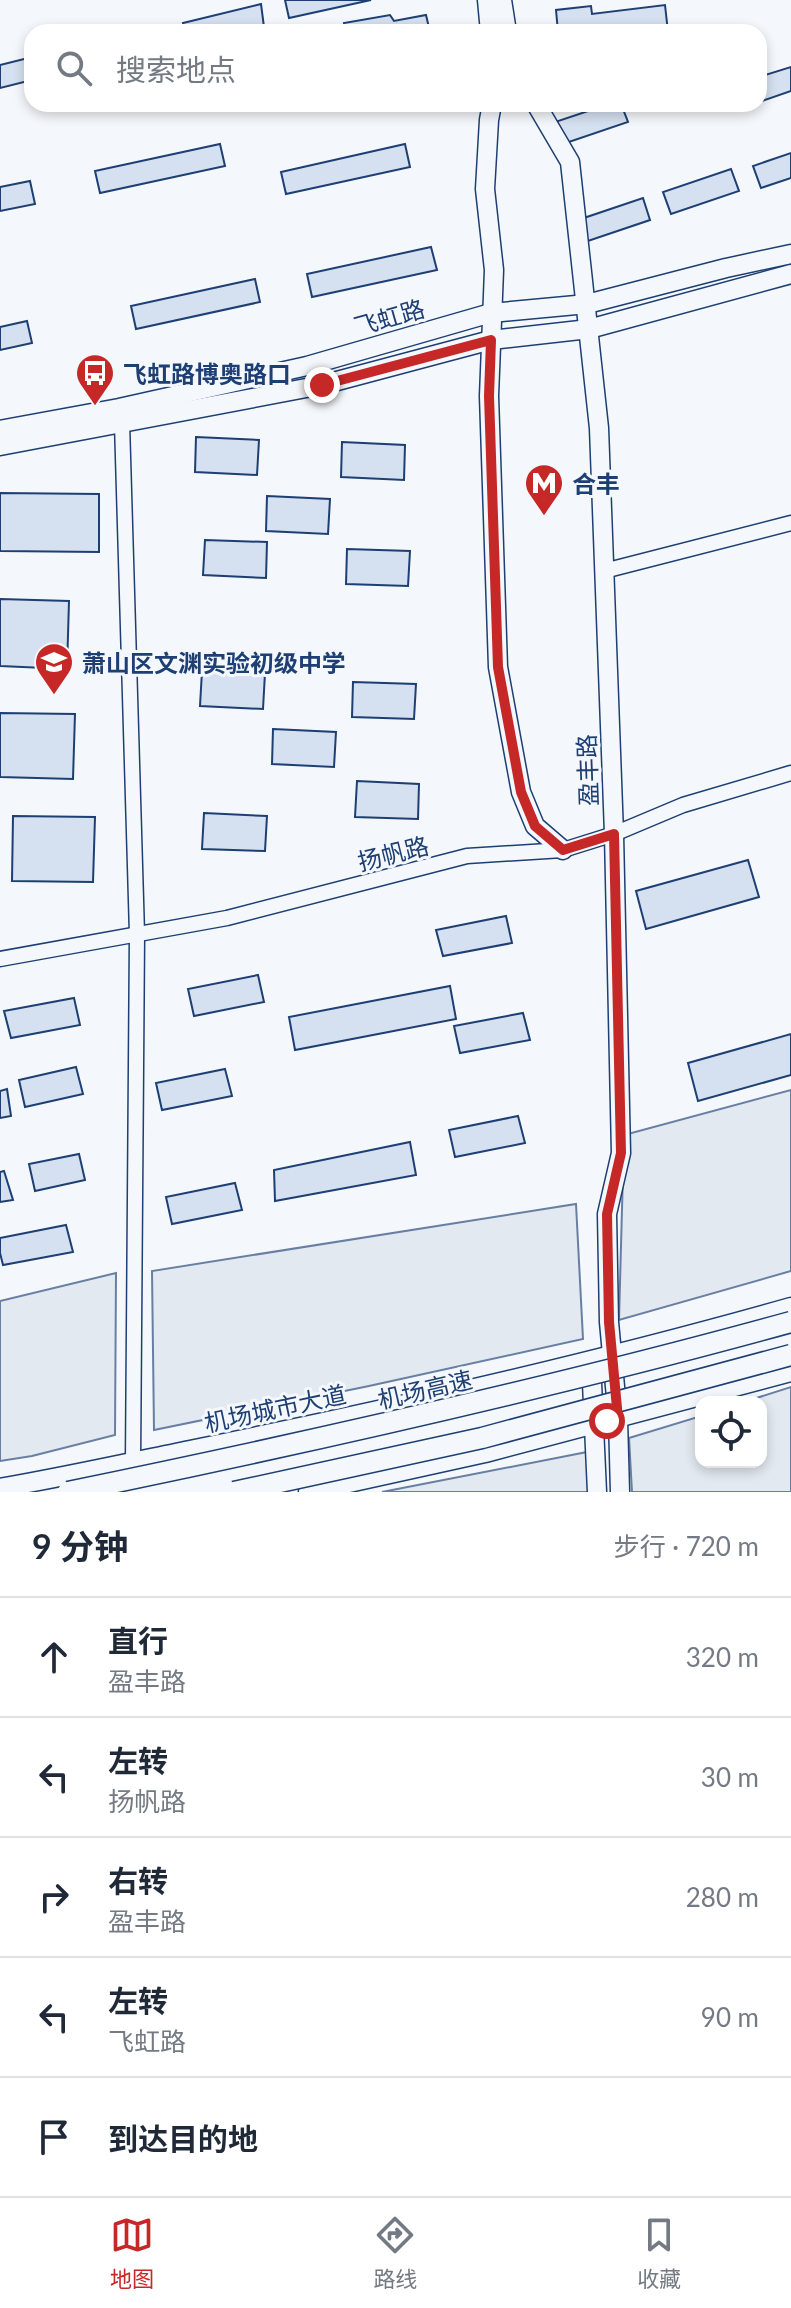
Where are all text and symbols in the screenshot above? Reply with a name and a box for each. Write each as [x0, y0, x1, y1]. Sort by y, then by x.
search box [24, 24, 767, 112]
icon: search [52, 46, 96, 90]
text: 搜索地点 [116, 51, 236, 87]
street label: 飞虹路 [350, 293, 428, 341]
bus stop icon: 飞虹路博奥路口 [74, 352, 116, 407]
place label: 飞虹路博奥路口 [123, 359, 291, 388]
route end [304, 367, 340, 403]
metro station icon: 合丰 [523, 462, 565, 517]
place label: 合丰 [572, 469, 620, 498]
school or university icon: 萧山区文渊实验初级中学 [33, 641, 75, 696]
place label: 萧山区文渊实验初级中学 [82, 648, 346, 677]
street label: 盈丰路 [571, 734, 603, 806]
street label: 扬帆路 [355, 830, 431, 876]
street label: 机场高速 [375, 1364, 475, 1414]
street label: 机场城市大道 [202, 1379, 348, 1437]
map controls [695, 1396, 767, 1468]
button: locate [695, 1396, 767, 1468]
route start [589, 1403, 625, 1439]
text: 9 分钟 [32, 1525, 128, 1566]
text: 步行 · 720 m [614, 1530, 759, 1562]
text: 直行 [108, 1622, 168, 1658]
icon: ahead [32, 1635, 76, 1679]
text: 320 m [686, 1641, 759, 1673]
text: 盈丰路 [108, 1665, 186, 1697]
text: 左转 [108, 1742, 168, 1778]
icon: left [32, 1755, 76, 1799]
text: 30 m [701, 1761, 759, 1793]
text: 扬帆路 [108, 1785, 186, 1817]
text: 右转 [108, 1862, 168, 1898]
icon: right [32, 1875, 76, 1919]
text: 280 m [686, 1881, 759, 1913]
text: 盈丰路 [108, 1905, 186, 1937]
text: 左转 [108, 1982, 168, 2018]
icon: left [32, 1995, 76, 2039]
text: 90 m [701, 2001, 759, 2033]
text: 飞虹路 [108, 2025, 186, 2057]
icon: arrive [32, 2115, 76, 2159]
text: 到达目的地 [108, 2120, 258, 2156]
tab: 地图 [110, 2213, 154, 2293]
tab: 路线 [373, 2213, 417, 2293]
tab: 收藏 [637, 2213, 681, 2293]

